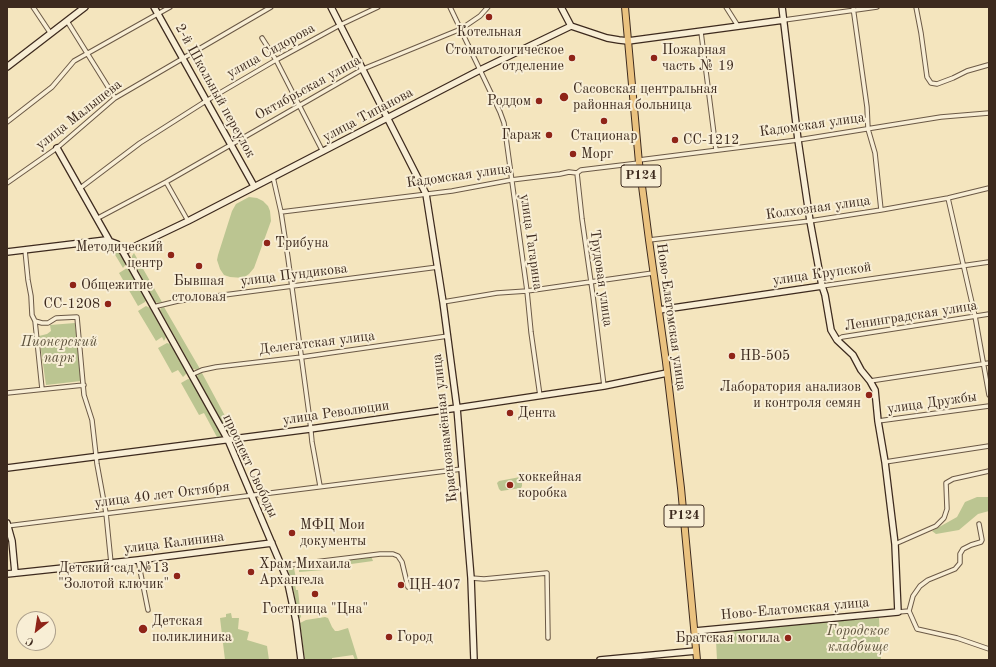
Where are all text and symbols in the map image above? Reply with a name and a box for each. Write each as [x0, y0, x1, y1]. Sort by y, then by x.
marker: Котельная [484, 12, 494, 22]
street label: улица Сидорова [224, 20, 318, 82]
street label: 2-й Школьный переулок [171, 21, 259, 161]
place label: Котельная [457, 24, 521, 40]
place label: Стоматологическое отделение [445, 42, 564, 74]
place label: Пожарная часть № 19 [662, 42, 734, 74]
street label: Октябрьская улица [252, 52, 364, 124]
marker: Стоматологическое отделение [567, 53, 577, 63]
marker: Пожарная часть № 19 [649, 53, 659, 63]
street label: улица Малышева [33, 76, 125, 154]
place label: Сасовская центральная районная больница [573, 81, 718, 114]
street label: улица Типанова [320, 84, 416, 146]
marker: Сасовская центральная районная больница [558, 91, 570, 103]
place label: Роддом [487, 93, 531, 109]
marker: Роддом [534, 96, 544, 106]
street label: Кадомская улица [758, 109, 866, 141]
marker: Стационар [599, 116, 609, 126]
place label: Гараж [502, 127, 541, 143]
place label: Стационар [571, 128, 637, 144]
marker: Гараж [544, 130, 554, 140]
place label: СС-1212 [683, 132, 739, 148]
marker: СС-1212 [670, 135, 680, 145]
place label: Морг [581, 146, 613, 162]
marker: Морг [568, 149, 578, 159]
street label: Кадомская улица [405, 160, 513, 192]
road number: Р124 [621, 165, 661, 187]
street label: Колхозная улица [764, 192, 872, 224]
street label: улица Гагарина [516, 193, 546, 291]
street label: Трудовая улица [586, 228, 616, 328]
place label: Трибуна [275, 235, 329, 251]
marker: Трибуна [262, 238, 272, 248]
place label: Методический центр [76, 239, 163, 272]
street label: Ново-Елатомская улица [652, 242, 690, 392]
marker: Методический центр [166, 250, 176, 260]
street label: улица Крупской [772, 259, 872, 289]
street label: улица Пундикова [239, 260, 349, 290]
marker: Бывшая столовая [194, 261, 204, 271]
place label: Бывшая столовая [172, 273, 226, 306]
place label: Общежитие [81, 277, 153, 293]
marker: Общежитие [68, 280, 78, 290]
place label: СС-1208 [44, 296, 100, 312]
street label: Ленинградская улица [843, 297, 979, 335]
marker: СС-1208 [103, 299, 113, 309]
street label: Делегатская улица [258, 328, 376, 358]
park label: Пионерский парк [21, 334, 97, 366]
place label: НВ-505 [740, 348, 790, 364]
marker: НВ-505 [727, 351, 737, 361]
street label: Краснознамённая улица [429, 353, 461, 503]
place label: Лаборатория анализов и контроля семян [720, 379, 861, 412]
street label: улица Дружбы [886, 388, 978, 418]
marker: Лаборатория анализов и контроля семян [864, 390, 874, 400]
street label: улица Революции [282, 397, 390, 429]
place label: Дента [518, 405, 556, 421]
marker: Дента [505, 408, 515, 418]
street label: проспект Свободы [219, 412, 281, 520]
place label: хоккейная коробка [518, 469, 582, 502]
street label: улица 40 лет Октября [93, 478, 231, 512]
marker: хоккейная коробка [505, 480, 515, 490]
road number: Р124 [664, 505, 704, 527]
place label: МФЦ Мои документы [300, 517, 366, 550]
street label: улица Калинина [123, 528, 225, 558]
marker: МФЦ Мои документы [287, 528, 297, 538]
place label: Храм Михаила Архангела [259, 556, 351, 588]
place label: Детский сад №13 "Золотой ключик" [58, 560, 169, 592]
marker: Храм Михаила Архангела [246, 567, 256, 577]
marker: Детский сад №13 "Золотой ключик" [172, 571, 182, 581]
place label: ЦН-407 [409, 577, 461, 593]
marker: ЦН-407 [396, 580, 406, 590]
marker: Гостиница "Цна" [310, 589, 320, 599]
street label: Ново-Елатомская улица [720, 594, 870, 624]
place label: Гостиница "Цна" [262, 601, 368, 617]
north arrow [16, 611, 56, 651]
place label: Детская поликлиника [152, 613, 232, 646]
marker: Детская поликлиника [137, 623, 149, 635]
park label: Городское кладбище [827, 623, 889, 656]
place label: Город [397, 629, 433, 645]
place label: Братская могила [675, 630, 780, 646]
marker: Город [384, 632, 394, 642]
marker: Братская могила [783, 633, 793, 643]
text: С [24, 634, 36, 648]

